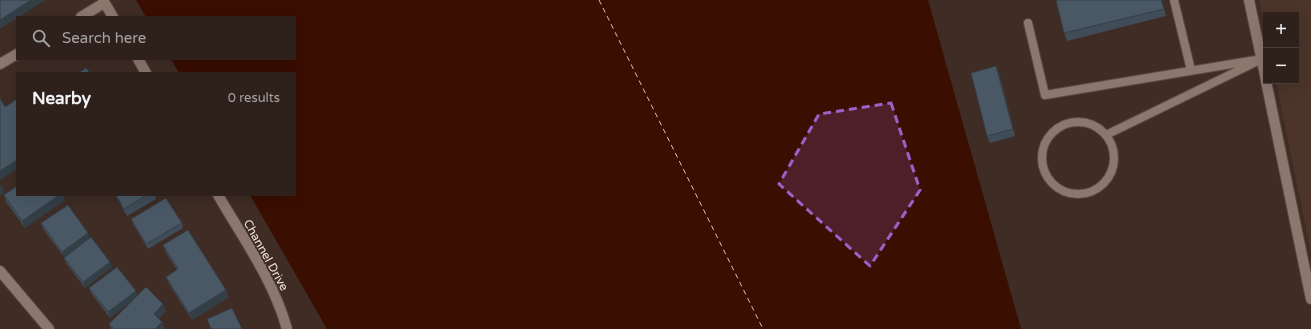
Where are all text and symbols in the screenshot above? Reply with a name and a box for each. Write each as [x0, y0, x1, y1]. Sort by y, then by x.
map controls [1263, 12, 1299, 84]
button: + [1263, 12, 1299, 48]
search box [16, 16, 296, 60]
icon: search [30, 27, 52, 49]
text: Search here [62, 29, 146, 47]
button: − [1263, 48, 1299, 84]
text: Nearby [32, 88, 91, 109]
text: 0 results [228, 90, 280, 106]
street label: Channel Drive [241, 217, 291, 293]

